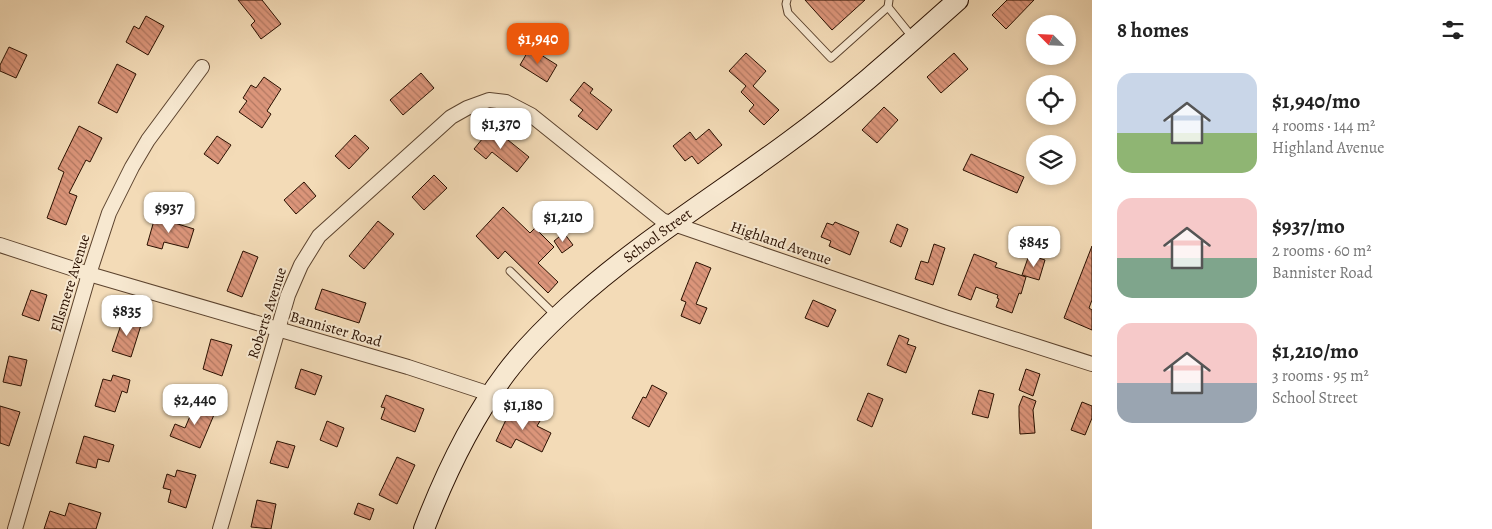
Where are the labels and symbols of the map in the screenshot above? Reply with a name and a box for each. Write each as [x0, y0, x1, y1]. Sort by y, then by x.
north arrow [1026, 15, 1076, 65]
pin: $1,940 [497, 22, 579, 65]
pin: $1,370 [460, 108, 542, 150]
pin: $937 [139, 192, 199, 234]
pin: $1,210 [522, 200, 604, 243]
street label: School Street [619, 204, 696, 267]
street label: Highland Avenue [728, 216, 834, 270]
pin: $845 [1004, 226, 1064, 268]
street label: Ellsmere Avenue [46, 231, 94, 334]
street label: Roberts Avenue [243, 265, 291, 361]
pin: $835 [97, 294, 157, 337]
street label: Bannister Road [288, 306, 385, 352]
pin: $2,440 [154, 384, 236, 426]
pin: $1,180 [482, 388, 564, 431]

